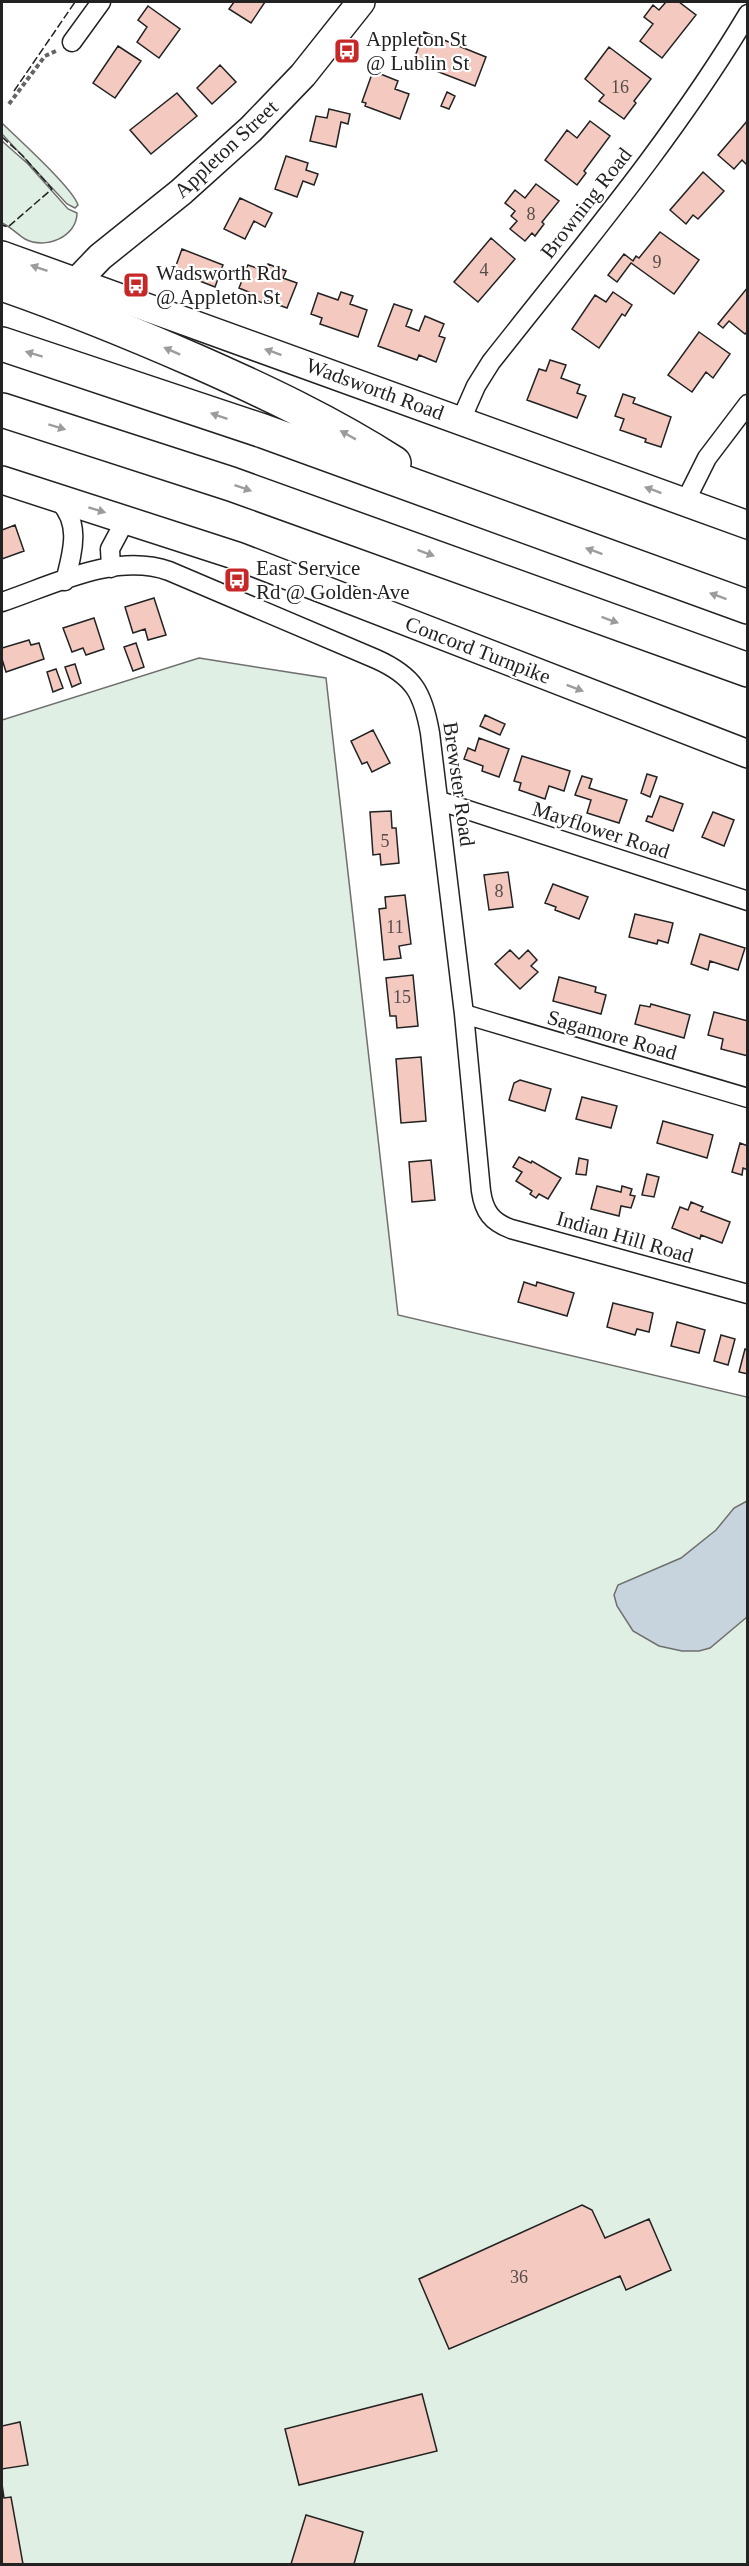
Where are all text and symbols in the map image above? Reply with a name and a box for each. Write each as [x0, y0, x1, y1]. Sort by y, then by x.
place label: Appleton St @ Lublin St [366, 27, 470, 75]
bus stop icon: Appleton St @ Lublin St [332, 36, 362, 66]
house number: 16 [611, 77, 629, 97]
street label: Appleton Street [169, 95, 283, 203]
street label: Browning Road [535, 143, 637, 263]
house number: 8 [527, 204, 536, 224]
house number: 9 [653, 252, 662, 272]
house number: 4 [480, 260, 489, 280]
place label: Wadsworth Rd @ Appleton St [156, 261, 281, 309]
one-way arrow [30, 263, 48, 273]
bus stop icon: Wadsworth Rd @ Appleton St [121, 270, 151, 300]
one-way arrow [163, 346, 181, 356]
one-way arrow [263, 347, 281, 357]
one-way arrow [25, 349, 43, 358]
street label: Wadsworth Road [303, 353, 448, 425]
one-way arrow [210, 410, 228, 420]
one-way arrow [48, 423, 66, 432]
one-way arrow [339, 430, 356, 440]
one-way arrow [234, 483, 252, 493]
one-way arrow [644, 485, 662, 494]
one-way arrow [88, 506, 106, 515]
one-way arrow [585, 545, 603, 555]
one-way arrow [418, 549, 436, 559]
place label: East Service Rd @ Golden Ave [256, 556, 410, 604]
bus stop icon: East Service Rd @ Golden Ave [222, 565, 252, 595]
one-way arrow [709, 591, 727, 600]
street label: Concord Turnpike [402, 611, 554, 689]
one-way arrow [601, 616, 619, 626]
one-way arrow [566, 683, 584, 693]
street label: Brewster Road [438, 720, 480, 848]
street label: Mayflower Road [529, 797, 673, 864]
house number: 5 [381, 831, 390, 851]
house number: 8 [495, 881, 504, 901]
house number: 11 [386, 917, 404, 937]
house number: 15 [393, 987, 411, 1007]
street label: Sagamore Road [545, 1005, 680, 1065]
street label: Indian Hill Road [554, 1206, 697, 1268]
house number: 36 [510, 2267, 528, 2287]

